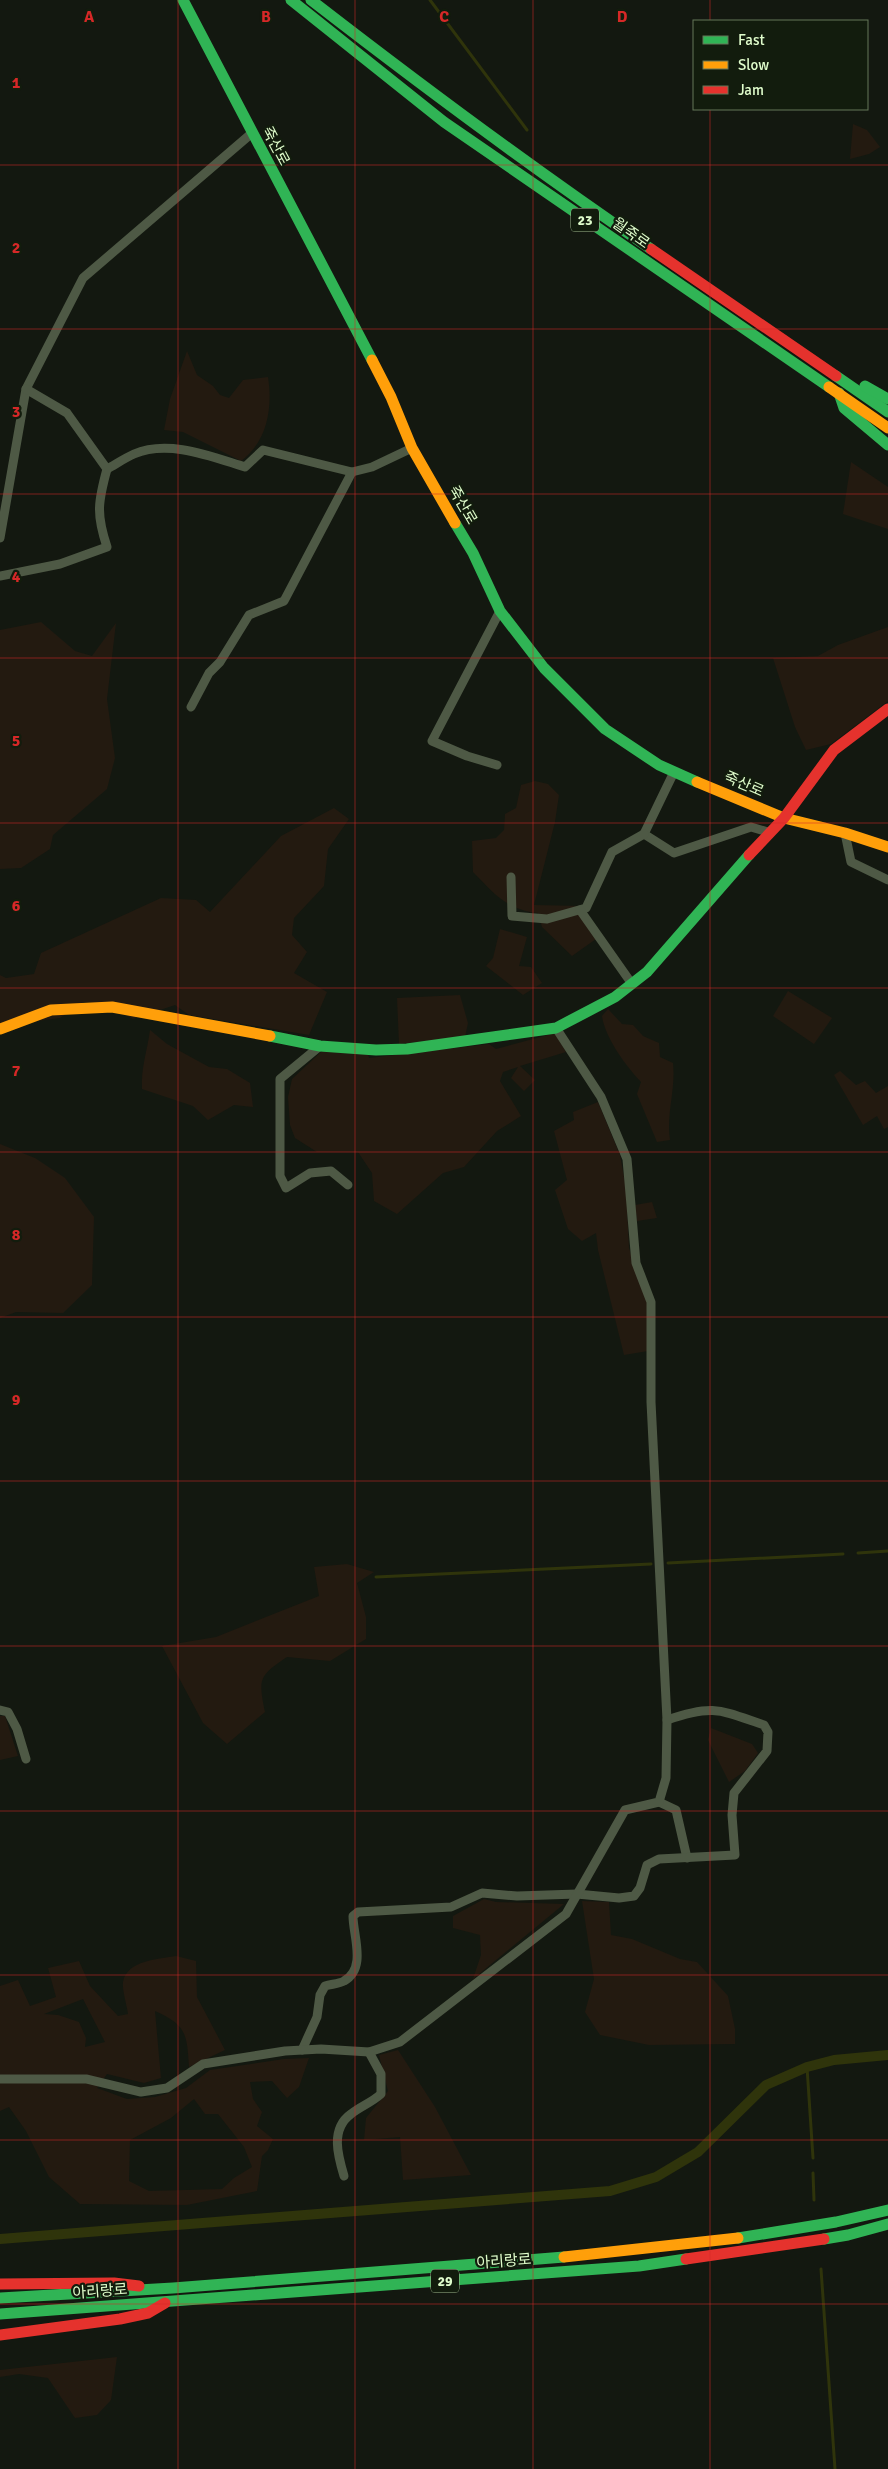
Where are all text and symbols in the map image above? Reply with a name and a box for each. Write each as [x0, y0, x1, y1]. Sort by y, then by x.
text: A [84, 7, 95, 27]
text: B [261, 7, 271, 27]
text: C [439, 7, 449, 27]
text: D [617, 7, 628, 27]
legend [693, 20, 868, 110]
text: Fast [738, 31, 765, 49]
text: Slow [738, 56, 769, 74]
text: 1 [12, 73, 21, 93]
text: Jam [738, 81, 764, 99]
street label: 죽산로 [258, 123, 294, 169]
road number: 23 [571, 208, 599, 232]
street label: 월죽로 [609, 214, 653, 252]
text: 2 [12, 238, 20, 258]
text: 3 [12, 402, 20, 422]
street label: 죽산로 [445, 483, 481, 527]
text: 4 [12, 567, 21, 587]
text: 5 [12, 731, 20, 751]
street label: 죽산로 [721, 768, 767, 800]
text: 6 [12, 896, 21, 916]
text: 7 [12, 1061, 21, 1081]
text: 8 [12, 1225, 21, 1245]
text: 9 [12, 1390, 21, 1410]
street label: 아리랑로 [476, 2250, 532, 2272]
road number: 29 [431, 2270, 459, 2292]
street label: 아리랑로 [72, 2280, 128, 2302]

